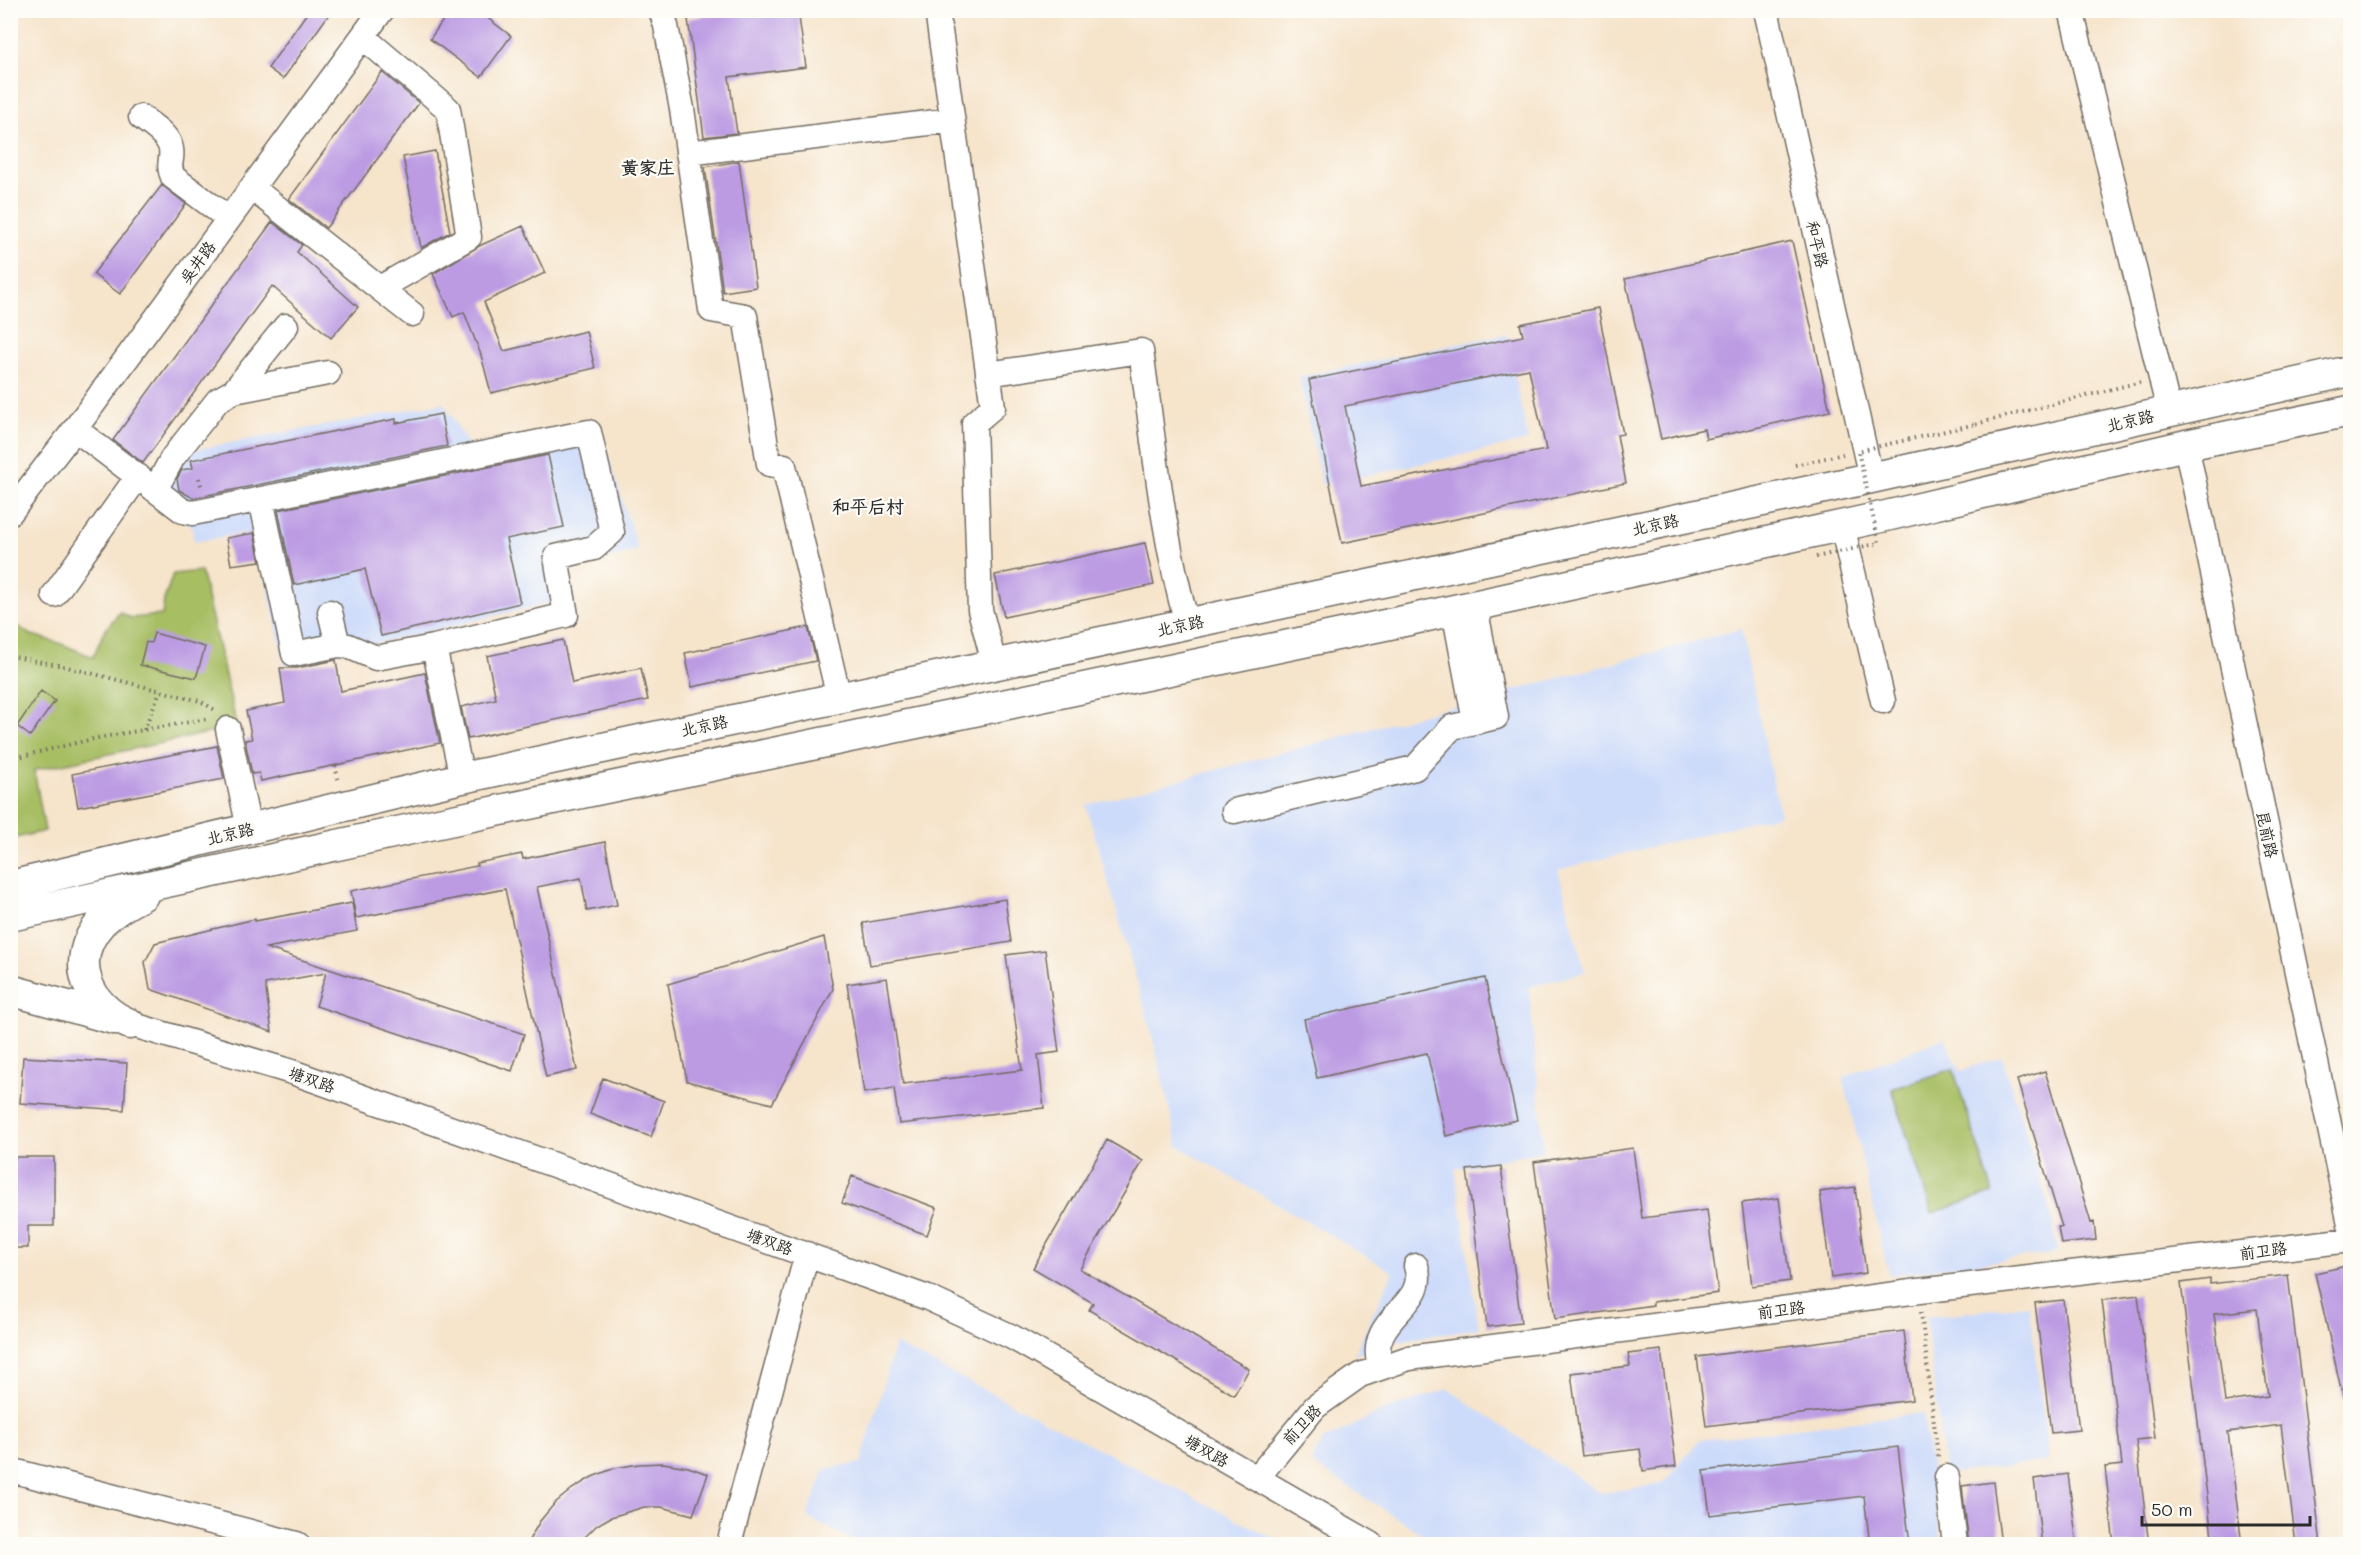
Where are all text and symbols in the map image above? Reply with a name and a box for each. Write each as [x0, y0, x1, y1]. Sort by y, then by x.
district label: 黄家庄 [621, 155, 675, 179]
street label: 和平路 [1802, 218, 1834, 270]
street label: 吴井路 [174, 236, 220, 288]
street label: 北京路 [2104, 404, 2156, 436]
district label: 和平后村 [832, 494, 904, 518]
street label: 北京路 [1629, 509, 1681, 539]
street label: 北京路 [1154, 610, 1206, 640]
street label: 北京路 [678, 710, 730, 740]
street label: 昆前路 [2253, 808, 2283, 860]
street label: 北京路 [204, 817, 256, 849]
street label: 塘双路 [286, 1061, 338, 1097]
street label: 塘双路 [744, 1223, 796, 1259]
street label: 前卫路 [2238, 1237, 2288, 1263]
street label: 前卫路 [1756, 1296, 1806, 1322]
street label: 前卫路 [1277, 1399, 1325, 1449]
street label: 塘双路 [1181, 1429, 1233, 1471]
scale bar [2142, 1489, 2310, 1527]
text: 50 m [2151, 1497, 2193, 1521]

